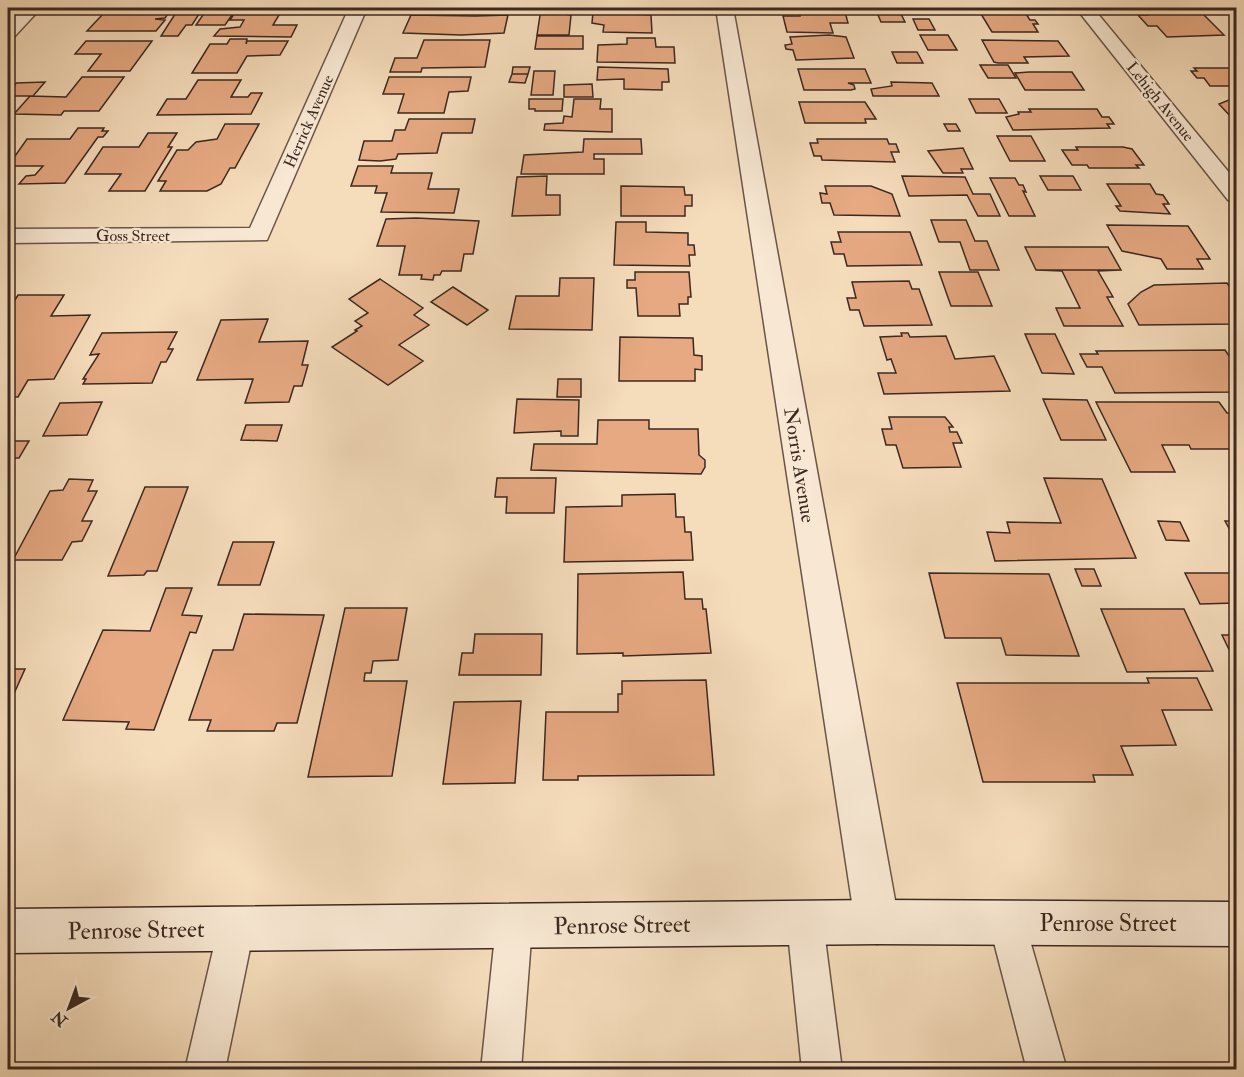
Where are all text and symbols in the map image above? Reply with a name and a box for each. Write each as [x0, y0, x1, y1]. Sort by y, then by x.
street label: Lehigh Avenue [1122, 58, 1199, 146]
street label: Herrick Avenue [280, 72, 338, 171]
street label: Goss Street [96, 226, 170, 246]
street label: Norris Avenue [778, 406, 821, 524]
street label: Penrose Street [1039, 908, 1177, 939]
street label: Penrose Street [553, 909, 691, 942]
street label: Penrose Street [67, 914, 205, 947]
north arrow [39, 978, 99, 1038]
text: N [47, 1006, 73, 1031]

